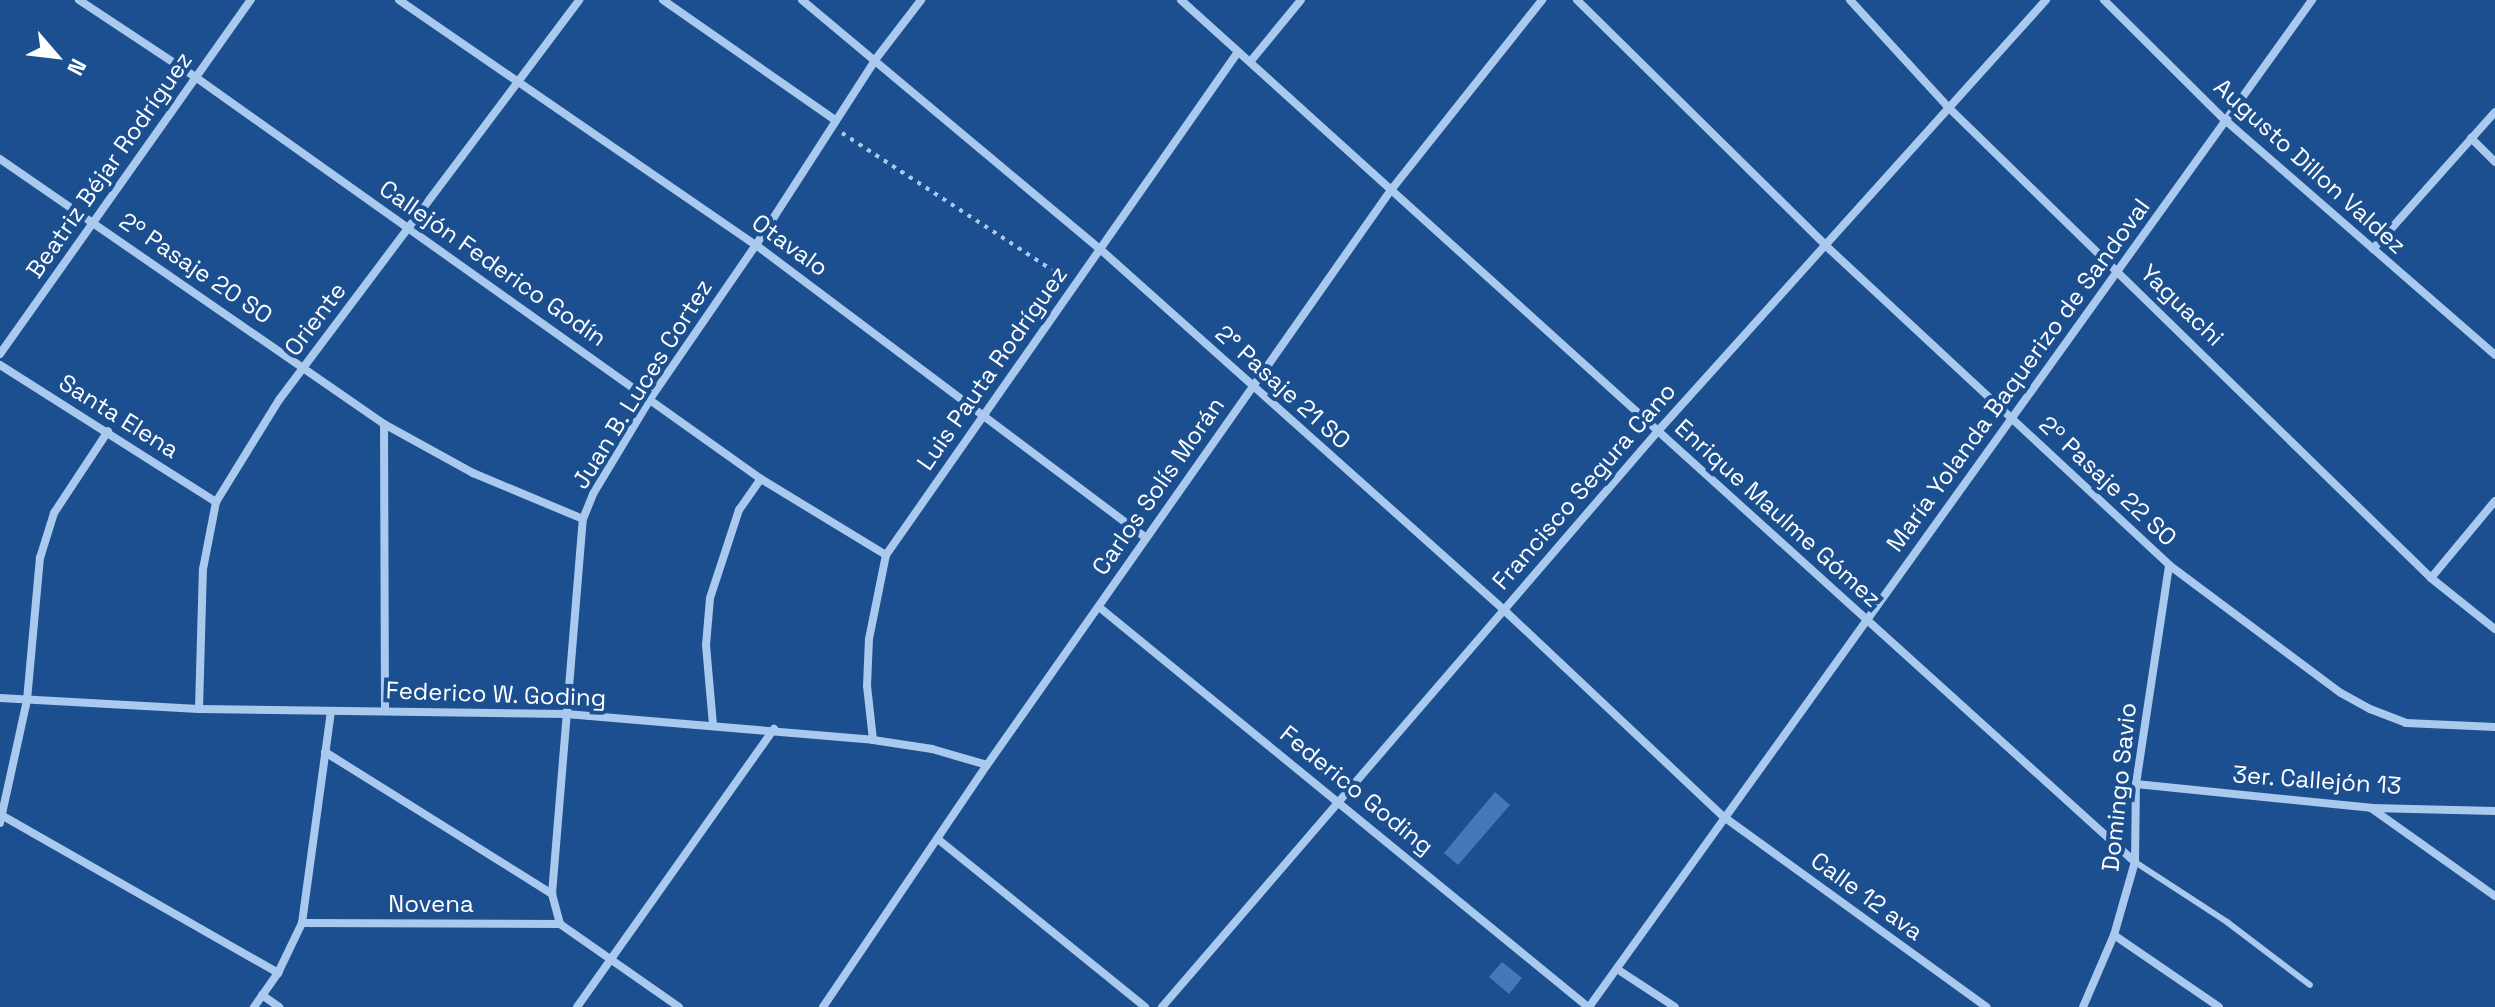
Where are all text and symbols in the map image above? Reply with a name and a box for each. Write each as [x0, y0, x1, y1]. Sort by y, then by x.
north arrow [16, 16, 96, 96]
street label: Beatriz Béjar Rodríguez [20, 46, 198, 284]
text: N [61, 54, 93, 80]
street label: Augusto Dillon Valdez [2208, 72, 2412, 260]
street label: Callejón Federico Godín [374, 174, 612, 352]
street label: María Yolanda Baquerizo de Sandoval [1880, 193, 2156, 557]
street label: 2º Pasaje 20 SO [114, 206, 278, 330]
street label: Otavalo [746, 208, 834, 282]
street label: Yaguachi [2134, 258, 2230, 352]
street label: Luis Pauta Rodríguez [911, 260, 1073, 476]
street label: Juan B. Luces Cortez [566, 274, 718, 494]
street label: Oriente [278, 277, 352, 361]
street label: 2° Pasaje 21 SO [1210, 319, 1356, 455]
street label: Santa Elena [54, 368, 184, 464]
street label: Francisco Segura Cano [1486, 377, 1682, 595]
street label: Carlos Solís Morán [1086, 391, 1230, 581]
street label: 2º Pasaje 22 SO [2033, 410, 2183, 552]
street label: Enrique Maulme Gómez [1669, 413, 1887, 613]
street label: Federico W. Goding [385, 676, 607, 712]
street label: Domingo Savio [2096, 701, 2142, 873]
street label: Federico Goding [1274, 719, 1440, 861]
street label: 3er. Callejón 13 [2231, 760, 2403, 800]
street label: Calle 12 ava [1805, 846, 1929, 946]
street label: Novena [388, 890, 474, 918]

